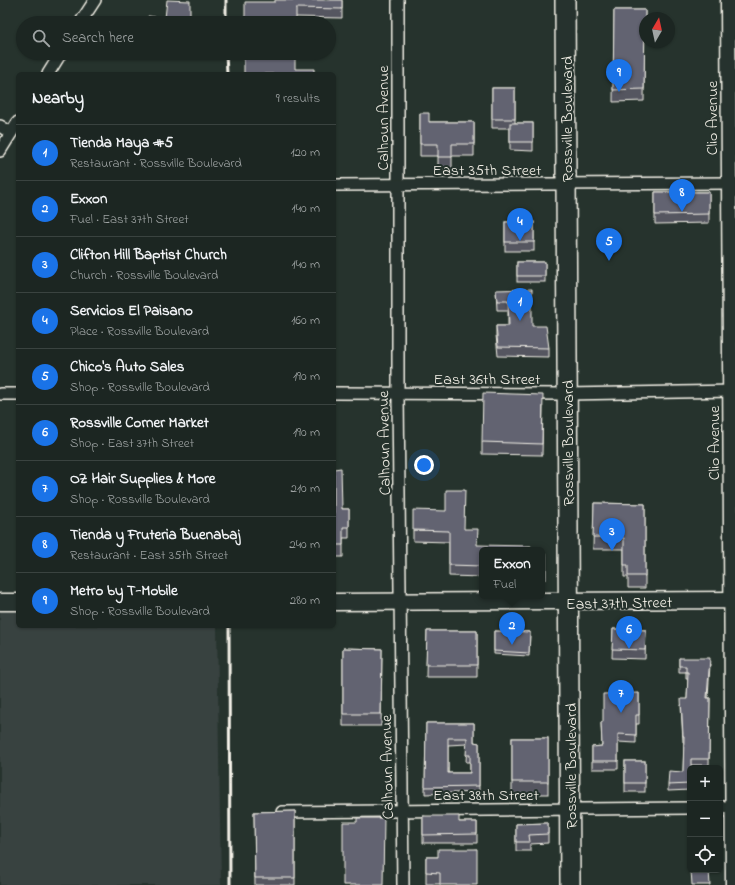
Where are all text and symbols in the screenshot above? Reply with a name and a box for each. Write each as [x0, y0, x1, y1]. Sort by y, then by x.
north arrow [639, 12, 675, 48]
search box [16, 16, 336, 60]
icon: search [30, 27, 52, 49]
text: Search here [62, 27, 134, 49]
street label: Rossville Boulevard [556, 56, 580, 182]
pin: 9 [606, 59, 632, 92]
street label: Calhoun Avenue [372, 65, 396, 170]
street label: Clio Avenue [701, 80, 725, 155]
text: Nearby [32, 86, 84, 111]
text: 9 results [276, 89, 320, 108]
text: Tienda Maya #5 [70, 132, 173, 154]
text: 1 [43, 143, 47, 162]
text: 120 m [290, 143, 320, 162]
text: Restaurant · Rossville Boulevard [70, 154, 242, 173]
street label: East 35th Street [433, 159, 542, 183]
pin: 8 [669, 179, 695, 212]
text: Exxon [70, 188, 107, 210]
text: 2 [42, 199, 48, 218]
text: 140 m [292, 199, 320, 218]
pin: 4 [507, 208, 533, 241]
text: Fuel · East 37th Street [70, 210, 189, 229]
pin: 5 [596, 228, 622, 261]
text: Clifton Hill Baptist Church [70, 244, 227, 266]
text: 3 [42, 255, 48, 274]
text: 140 m [292, 255, 320, 274]
text: Church · Rossville Boulevard [70, 266, 218, 285]
pin: 1 [507, 288, 533, 321]
text: Servicios El Paisano [70, 300, 193, 322]
text: 4 [42, 311, 48, 330]
text: 160 m [291, 311, 320, 330]
text: Place · Rossville Boulevard [70, 322, 209, 341]
text: Chico's Auto Sales [70, 356, 184, 378]
text: 5 [41, 367, 49, 386]
text: 190 m [293, 367, 320, 386]
street label: East 36th Street [434, 368, 541, 392]
text: Shop · Rossville Boulevard [70, 378, 210, 397]
street label: Rossville Boulevard [557, 380, 581, 506]
street label: Calhoun Avenue [372, 390, 398, 496]
street label: Clio Avenue [703, 405, 727, 480]
text: Rossville Corner Market [70, 412, 209, 434]
text: 6 [42, 423, 48, 442]
text: 190 m [293, 423, 320, 442]
text: Shop · East 37th Street [70, 434, 194, 453]
your location [414, 455, 434, 475]
text: OZ Hair Supplies & More [70, 468, 216, 490]
text: 7 [42, 479, 48, 498]
text: 210 m [290, 479, 320, 498]
text: Shop · Rossville Boulevard [70, 490, 210, 509]
pin: 3 [599, 518, 625, 551]
text: Tienda y Fruteria Buenabaj [70, 524, 240, 546]
text: 8 [43, 535, 47, 554]
text: 240 m [289, 535, 320, 554]
text: Restaurant · East 35th Street [70, 546, 228, 565]
popup [479, 547, 545, 599]
text: Exxon [493, 553, 531, 575]
text: Fuel [493, 575, 516, 594]
text: Metro by T-Mobile [70, 580, 178, 602]
text: 9 [43, 591, 47, 610]
text: 280 m [290, 591, 320, 610]
street label: East 37th Street [566, 591, 673, 617]
text: Shop · Rossville Boulevard [70, 602, 210, 621]
pin: 2 [499, 612, 525, 645]
pin: 6 [616, 616, 642, 649]
pin: 7 [608, 680, 634, 713]
street label: Rossville Boulevard [560, 703, 584, 829]
street label: Calhoun Avenue [375, 714, 401, 820]
map controls [687, 765, 723, 873]
button: + [687, 765, 723, 801]
street label: East 38th Street [433, 784, 540, 808]
button: − [687, 801, 723, 837]
button: locate [687, 837, 723, 873]

